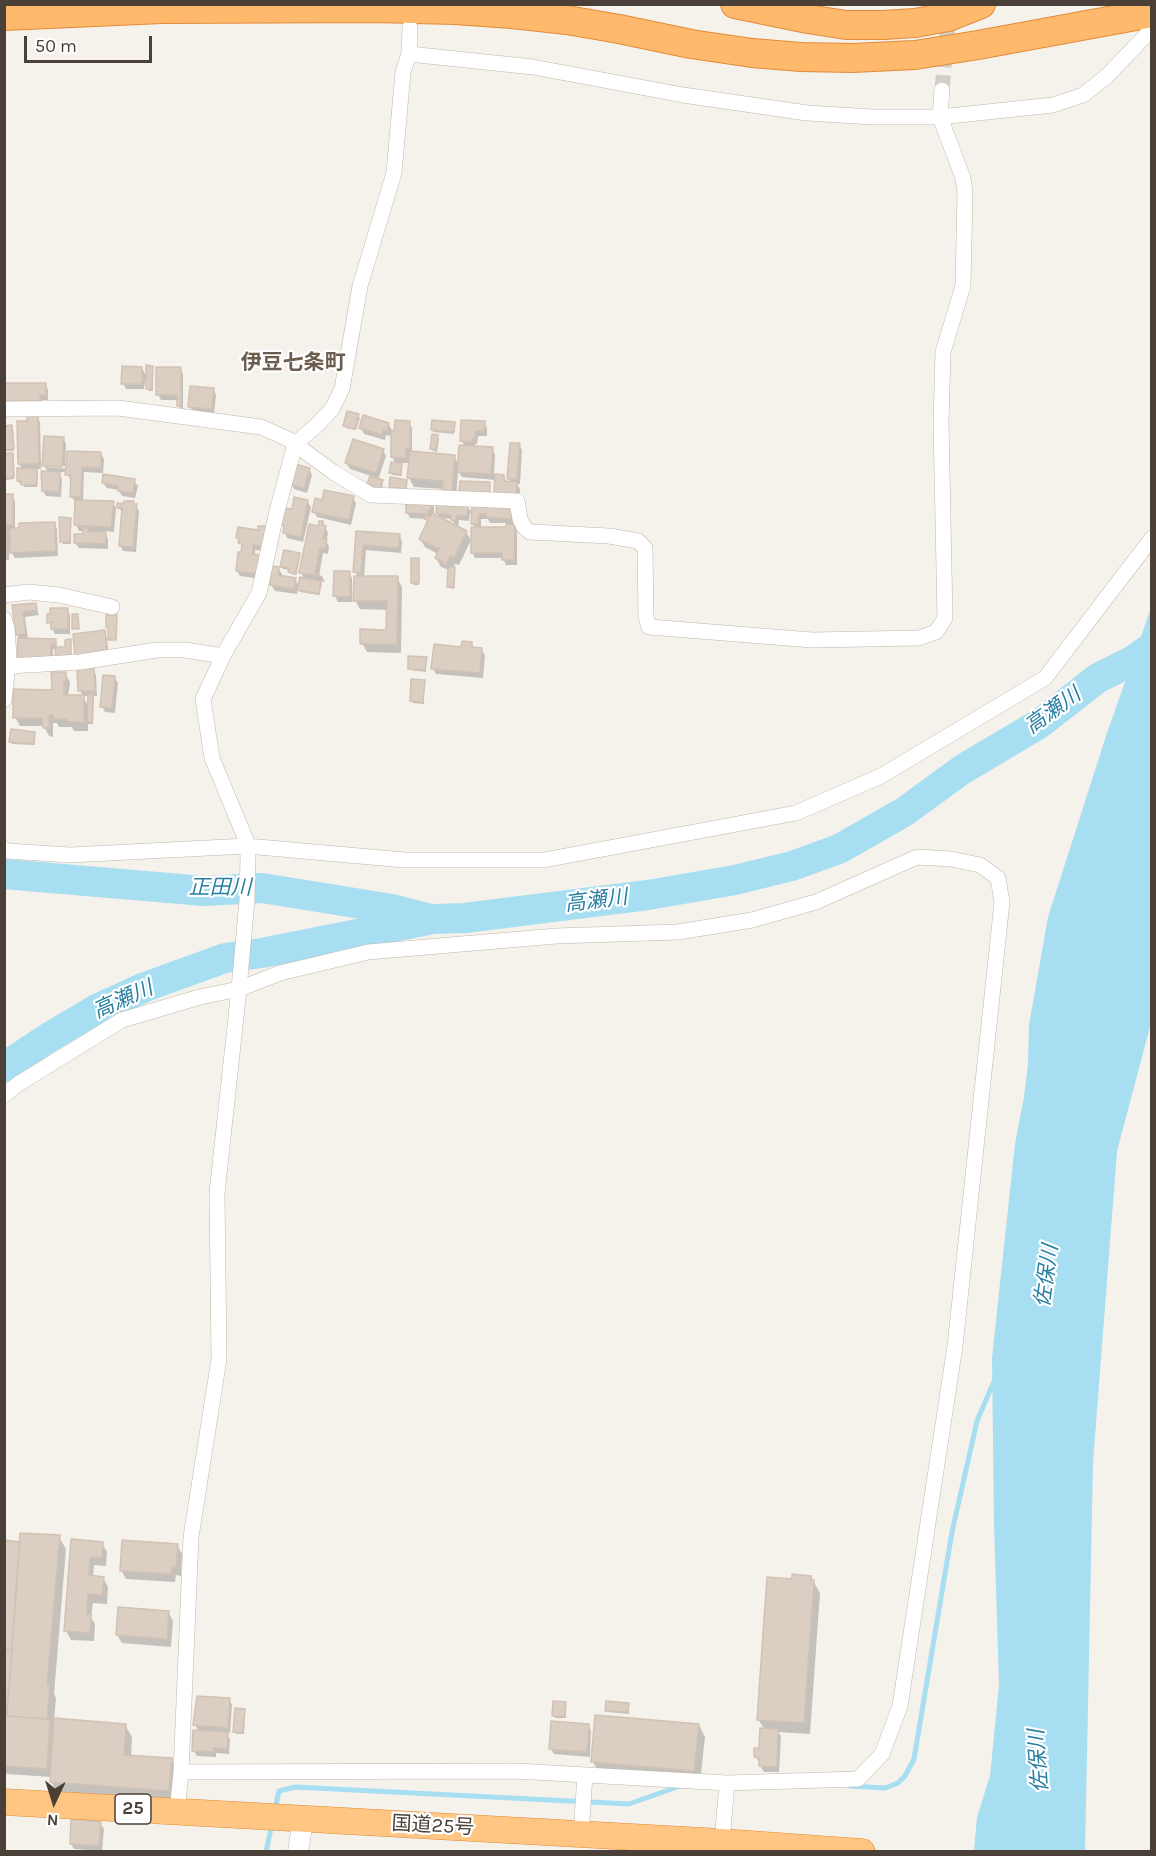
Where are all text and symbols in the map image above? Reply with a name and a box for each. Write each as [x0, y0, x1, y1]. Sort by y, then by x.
scale bar [27, 24, 154, 62]
text: 50 m [35, 35, 77, 57]
district label: 伊豆七条町 [241, 350, 345, 376]
water label: 高瀬川 [1020, 682, 1086, 740]
water label: 正田川 [189, 875, 251, 901]
water label: 高瀬川 [563, 885, 629, 917]
water label: 高瀬川 [89, 976, 157, 1024]
water label: 佐保川 [1030, 1243, 1064, 1309]
water label: 佐保川 [1024, 1729, 1054, 1793]
north arrow [24, 1772, 84, 1832]
road number: 25 [115, 1794, 151, 1824]
text: N [46, 1811, 59, 1830]
street label: 国道25号 [391, 1812, 475, 1840]

